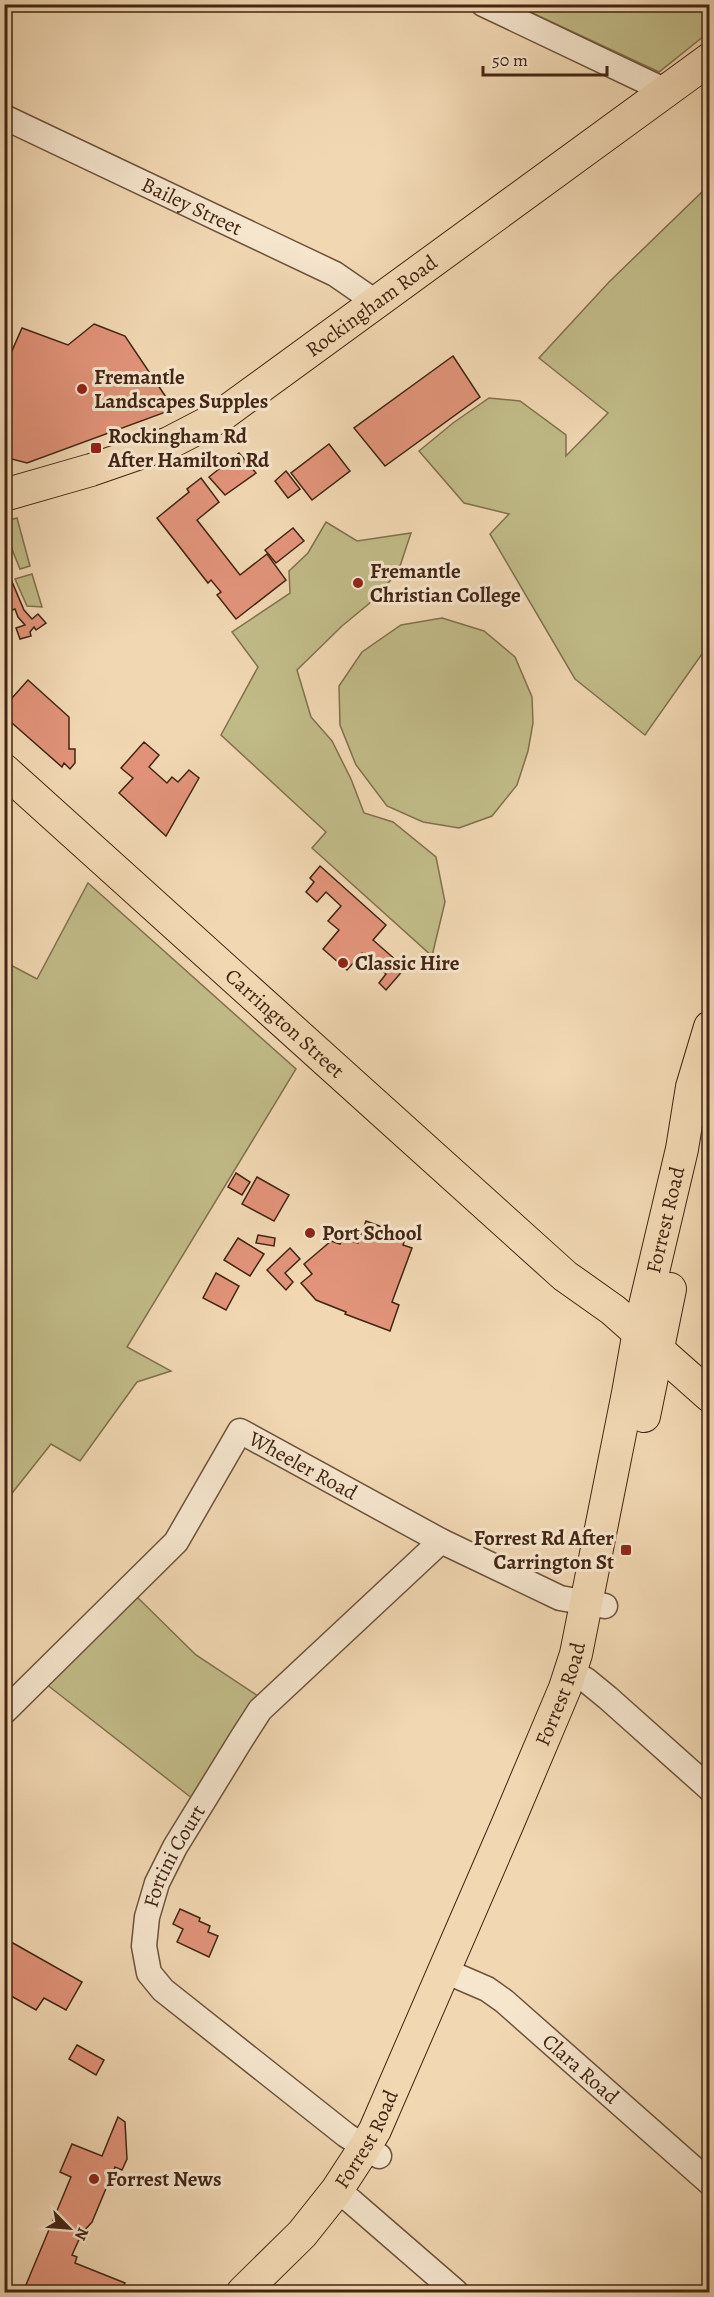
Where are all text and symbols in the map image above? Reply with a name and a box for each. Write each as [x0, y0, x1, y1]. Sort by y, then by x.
scale bar [483, 39, 608, 77]
text: 50 m [492, 48, 528, 72]
street label: Bailey Street [137, 170, 247, 242]
street label: Rockingham Road [300, 248, 443, 363]
place label: Fremantle Landscapes Supples [94, 363, 268, 415]
marker: Fremantle Landscapes Supples [75, 382, 89, 396]
place label: Rockingham Rd After Hamilton Rd [107, 422, 270, 474]
marker: Rockingham Rd After Hamilton Rd [89, 441, 103, 455]
place label: Fremantle Christian College [370, 557, 521, 609]
marker: Fremantle Christian College [351, 576, 365, 590]
place label: Classic Hire [355, 949, 460, 977]
marker: Classic Hire [336, 956, 350, 970]
street label: Carrington Street [219, 962, 350, 1084]
street label: Forrest Road [639, 1163, 692, 1276]
place label: Port School [322, 1219, 423, 1247]
marker: Port School [303, 1226, 317, 1240]
street label: Wheeler Road [243, 1424, 363, 1507]
place label: Forrest Rd After Carrington St [474, 1524, 614, 1576]
marker: Forrest Rd After Carrington St [619, 1543, 633, 1557]
street label: Forrest Road [528, 1639, 592, 1750]
street label: Fortini Court [137, 1799, 212, 1911]
street label: Clara Road [536, 2027, 626, 2111]
street label: Forrest Road [328, 2085, 405, 2194]
place label: Forrest News [106, 2165, 222, 2193]
marker: Forrest News [87, 2172, 101, 2186]
north arrow [39, 2198, 99, 2258]
text: N [69, 2224, 94, 2244]

